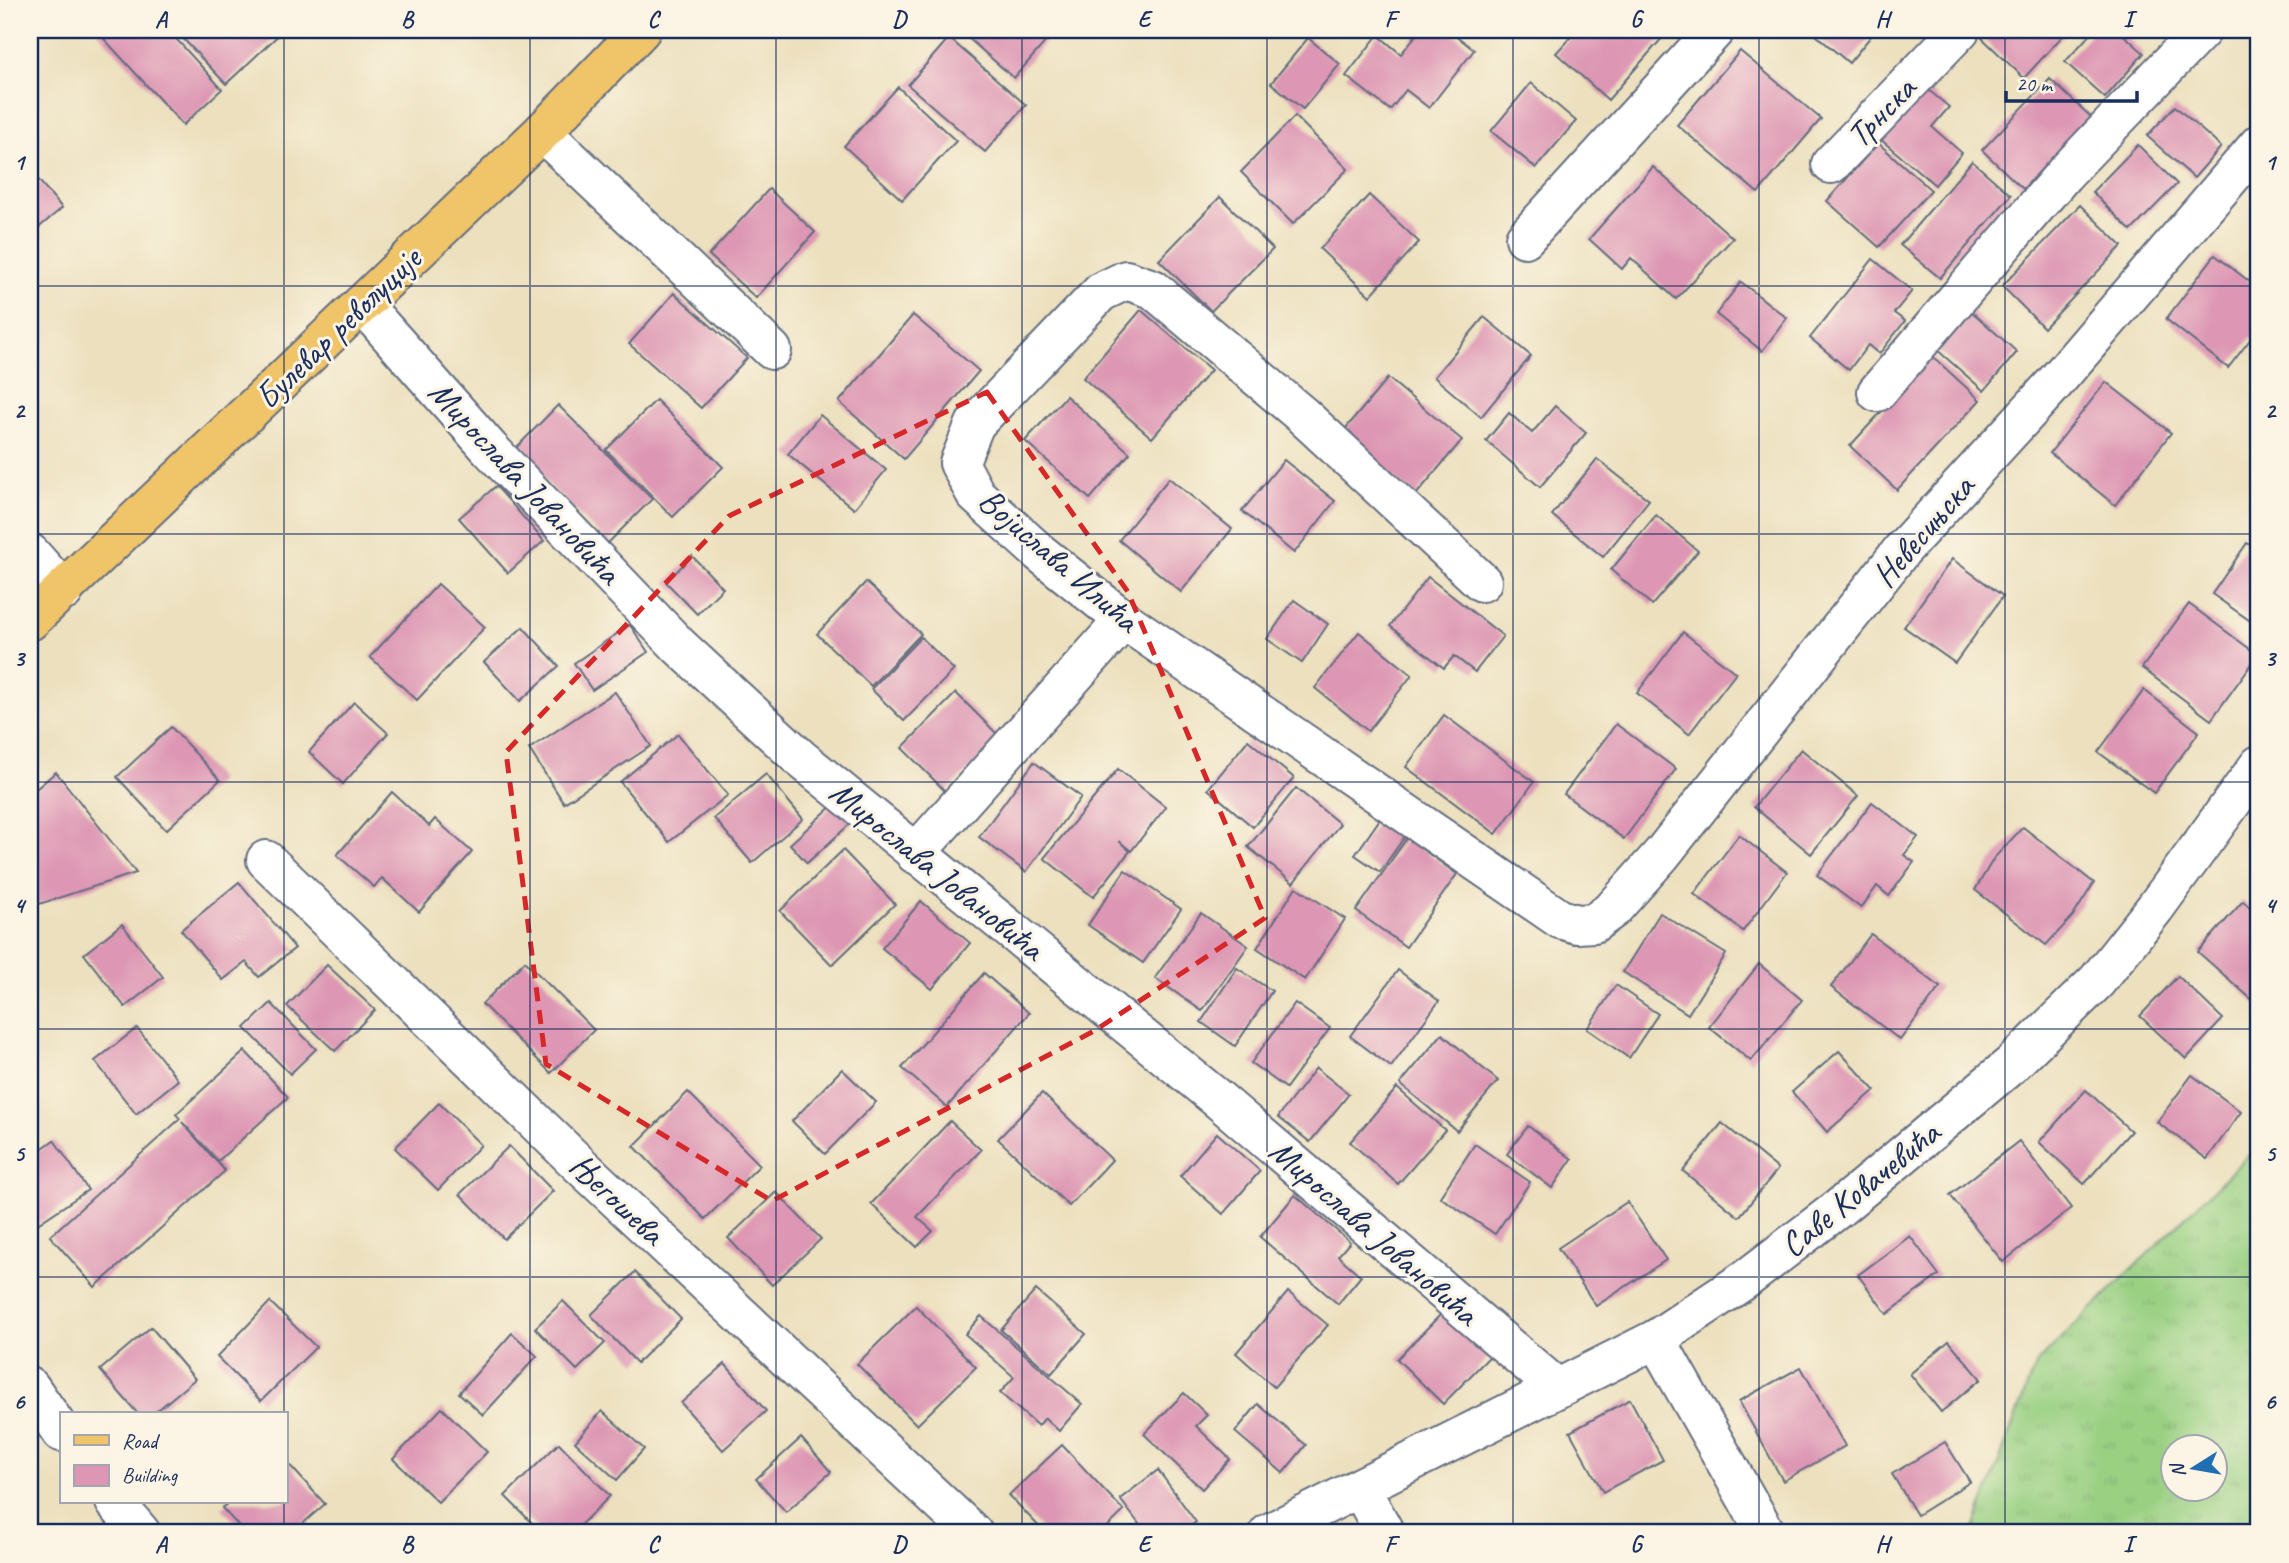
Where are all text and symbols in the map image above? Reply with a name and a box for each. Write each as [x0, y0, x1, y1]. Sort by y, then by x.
text: A [155, 5, 169, 34]
text: B [401, 5, 415, 34]
text: C [648, 5, 662, 34]
text: D [892, 5, 908, 34]
text: E [1138, 5, 1154, 34]
text: F [1385, 5, 1401, 34]
text: G [1630, 5, 1645, 34]
text: H [1875, 5, 1893, 34]
text: I [2123, 5, 2138, 34]
scale bar [2006, 60, 2137, 104]
street label: Трнска [1836, 65, 1927, 157]
text: 20 m [2016, 71, 2054, 97]
text: 1 [14, 148, 27, 177]
text: 1 [2265, 148, 2278, 177]
street label: Булевар револуције [245, 235, 433, 419]
street label: Мирослава Јовановића [419, 370, 633, 596]
text: 2 [14, 396, 27, 425]
text: 2 [2265, 396, 2278, 425]
street label: Невесињска [1862, 463, 1986, 597]
street label: Војислава Илића [969, 478, 1151, 644]
text: 3 [14, 644, 27, 673]
text: 3 [2265, 644, 2278, 673]
street label: Мирослава Јовановића [821, 770, 1056, 972]
text: 4 [14, 891, 27, 920]
text: 4 [2265, 891, 2278, 920]
street label: Саве Ковачевића [1771, 1109, 1951, 1267]
street label: Мирослава Јовановића [1260, 1129, 1490, 1337]
text: 5 [14, 1139, 26, 1168]
text: 5 [2265, 1139, 2277, 1168]
street label: Његошева [560, 1143, 676, 1257]
text: 6 [14, 1387, 27, 1416]
text: 6 [2265, 1387, 2278, 1416]
legend [60, 1412, 287, 1504]
text: Road [122, 1428, 161, 1454]
north arrow [2160, 1434, 2230, 1504]
text: N [2165, 1460, 2191, 1479]
text: Building [122, 1462, 179, 1488]
text: A [155, 1530, 169, 1559]
text: B [401, 1530, 415, 1559]
text: C [648, 1530, 662, 1559]
text: D [892, 1530, 908, 1559]
text: E [1138, 1530, 1154, 1559]
text: F [1385, 1530, 1401, 1559]
text: G [1630, 1530, 1645, 1559]
text: H [1875, 1530, 1893, 1559]
text: I [2123, 1530, 2138, 1559]

